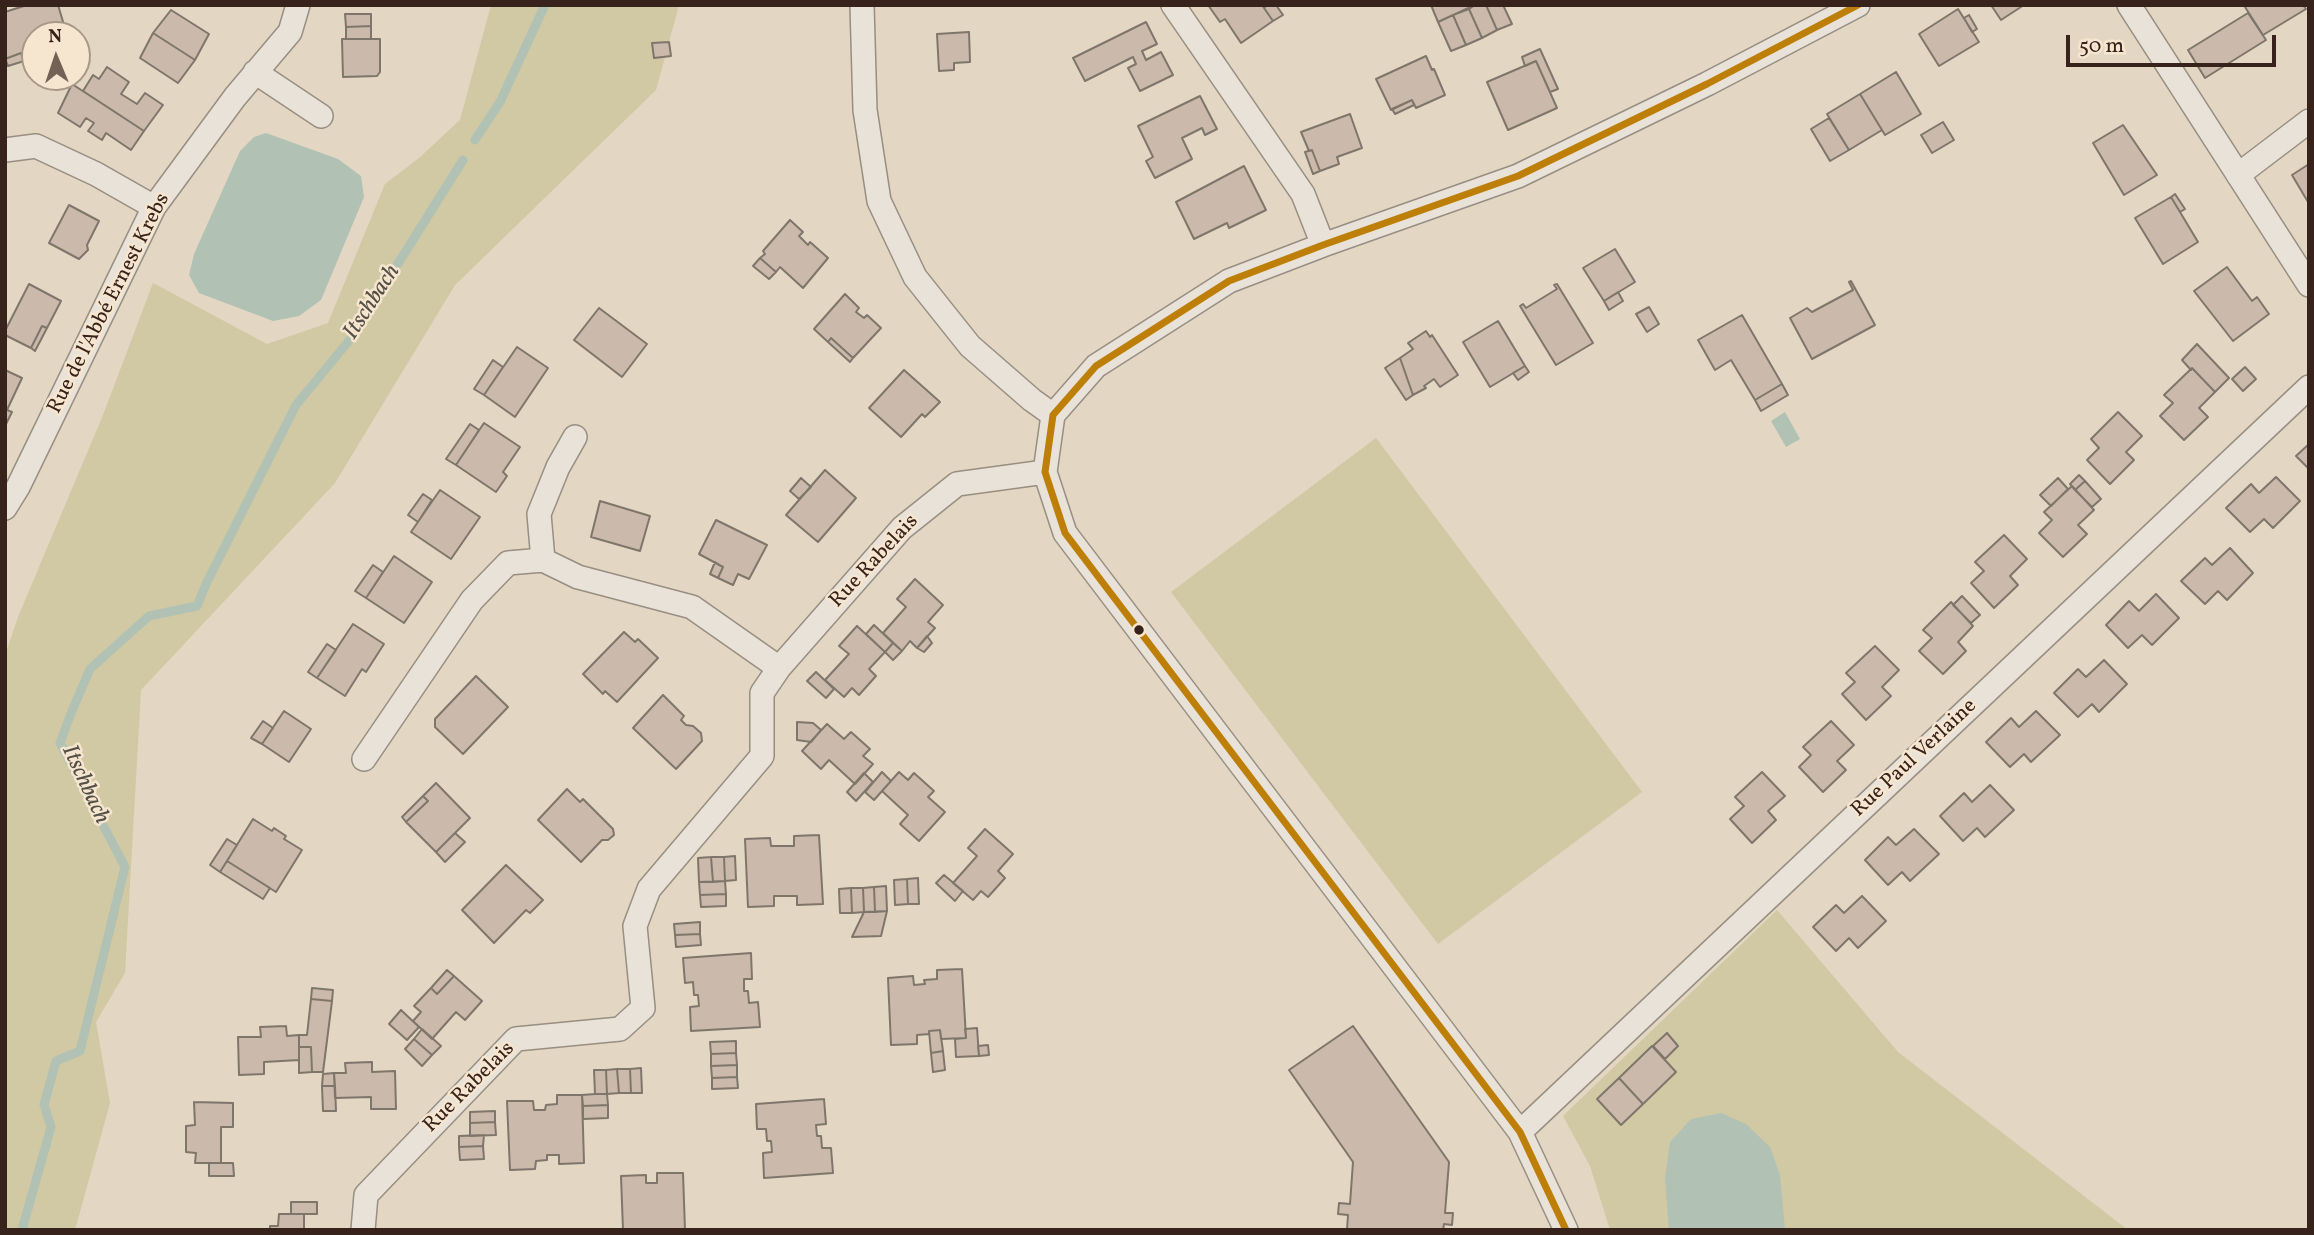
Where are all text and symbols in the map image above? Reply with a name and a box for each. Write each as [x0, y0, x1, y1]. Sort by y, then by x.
north arrow [21, 21, 91, 91]
scale bar [2069, 21, 2279, 65]
text: N [48, 24, 63, 50]
text: 50 m [2079, 32, 2124, 61]
street label: Rue de l'Abbé Ernest Krebs [43, 189, 177, 419]
water label: Itschbach [339, 260, 407, 346]
street label: Rue Rabelais [825, 510, 925, 614]
unlabelled marker [1132, 623, 1146, 637]
street label: Rue Paul Verlaine [1847, 695, 1983, 823]
water label: Itschbach [54, 741, 114, 829]
street label: Rue Rabelais [419, 1037, 521, 1139]

